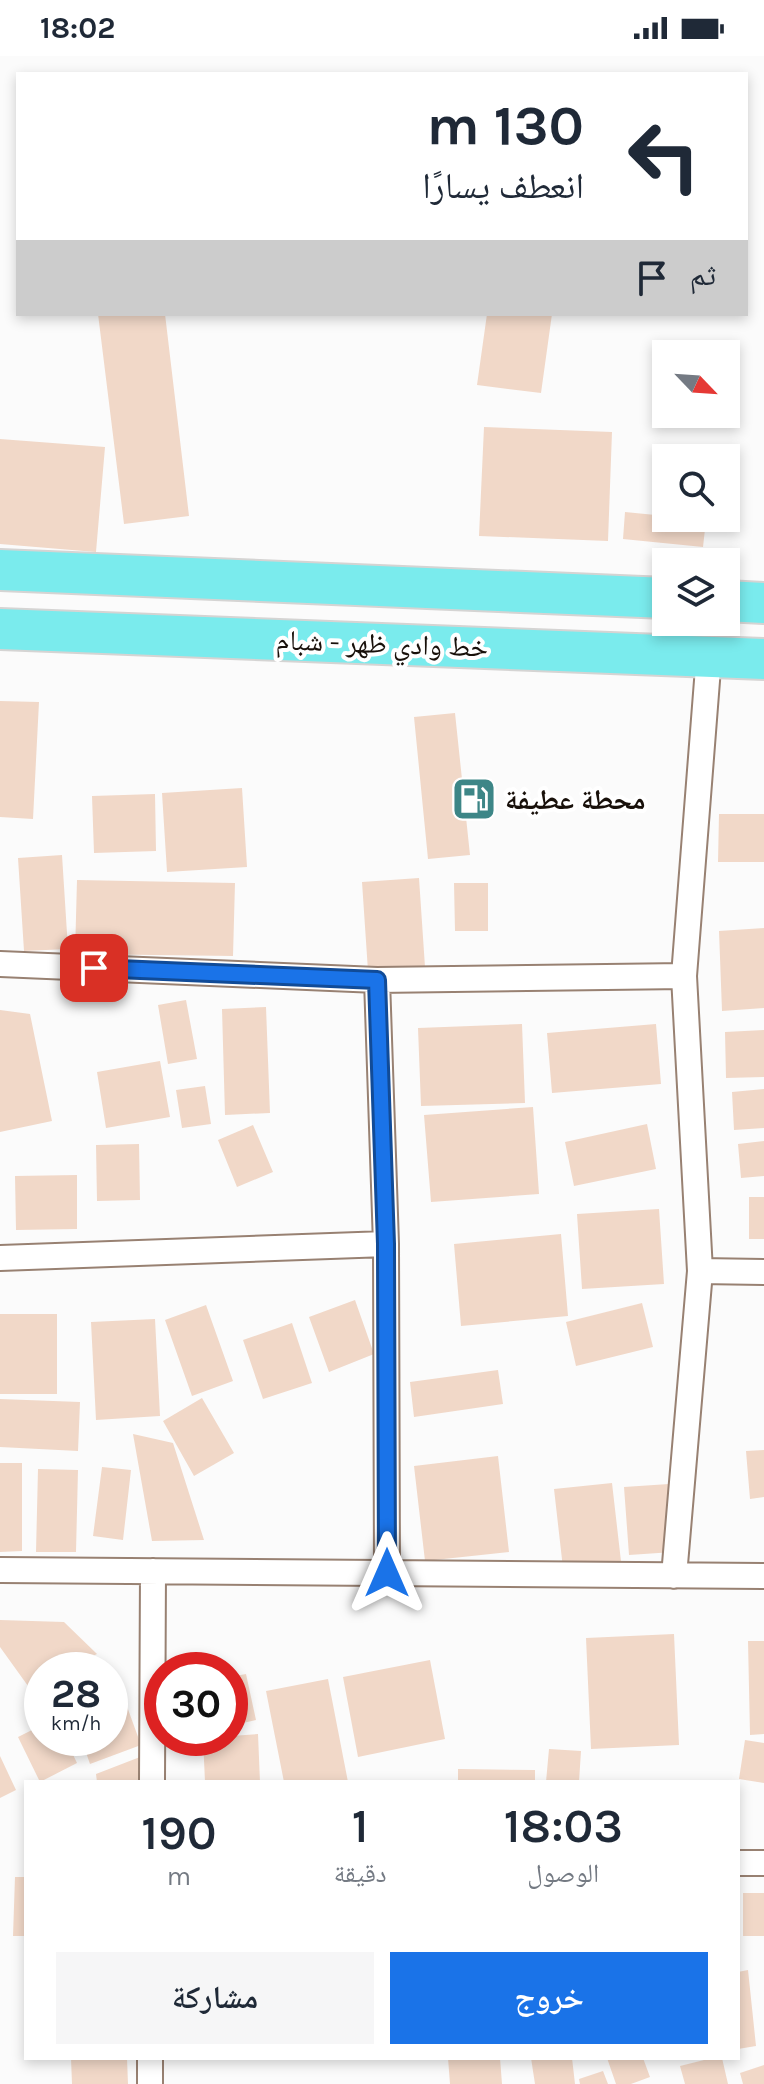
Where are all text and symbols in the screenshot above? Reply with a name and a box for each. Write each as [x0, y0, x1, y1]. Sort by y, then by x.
text: 18:02 [40, 10, 115, 46]
text: 130 m [426, 93, 584, 158]
icon: left [612, 104, 716, 208]
text: انعطف يسارًا [422, 165, 584, 207]
icon: arrive [630, 256, 674, 300]
text: ثم [690, 257, 716, 293]
north arrow [652, 340, 740, 428]
map controls [652, 340, 740, 636]
button: search [652, 444, 740, 532]
button: layers [652, 548, 740, 636]
street label: خط وادي ظهر - شبام [275, 623, 489, 670]
fuel station icon: محطة عطيفة [450, 775, 498, 823]
place label: محطة عطيفة [505, 783, 645, 816]
pin [60, 934, 128, 1002]
icon: arrive [72, 946, 116, 990]
position arrow [345, 1531, 429, 1615]
speed limit sign: 30 [144, 1652, 248, 1756]
text: 28 [51, 1670, 101, 1717]
text: km/h [51, 1712, 101, 1735]
text: 1 [352, 1798, 369, 1854]
text: 18:03 [504, 1798, 623, 1854]
text: 190 [141, 1805, 217, 1861]
text: دقيقة [334, 1858, 387, 1889]
text: الوصول [527, 1858, 599, 1889]
text: m [167, 1861, 191, 1892]
button: مشاركة [56, 1952, 374, 2044]
button: خروج [390, 1952, 708, 2044]

